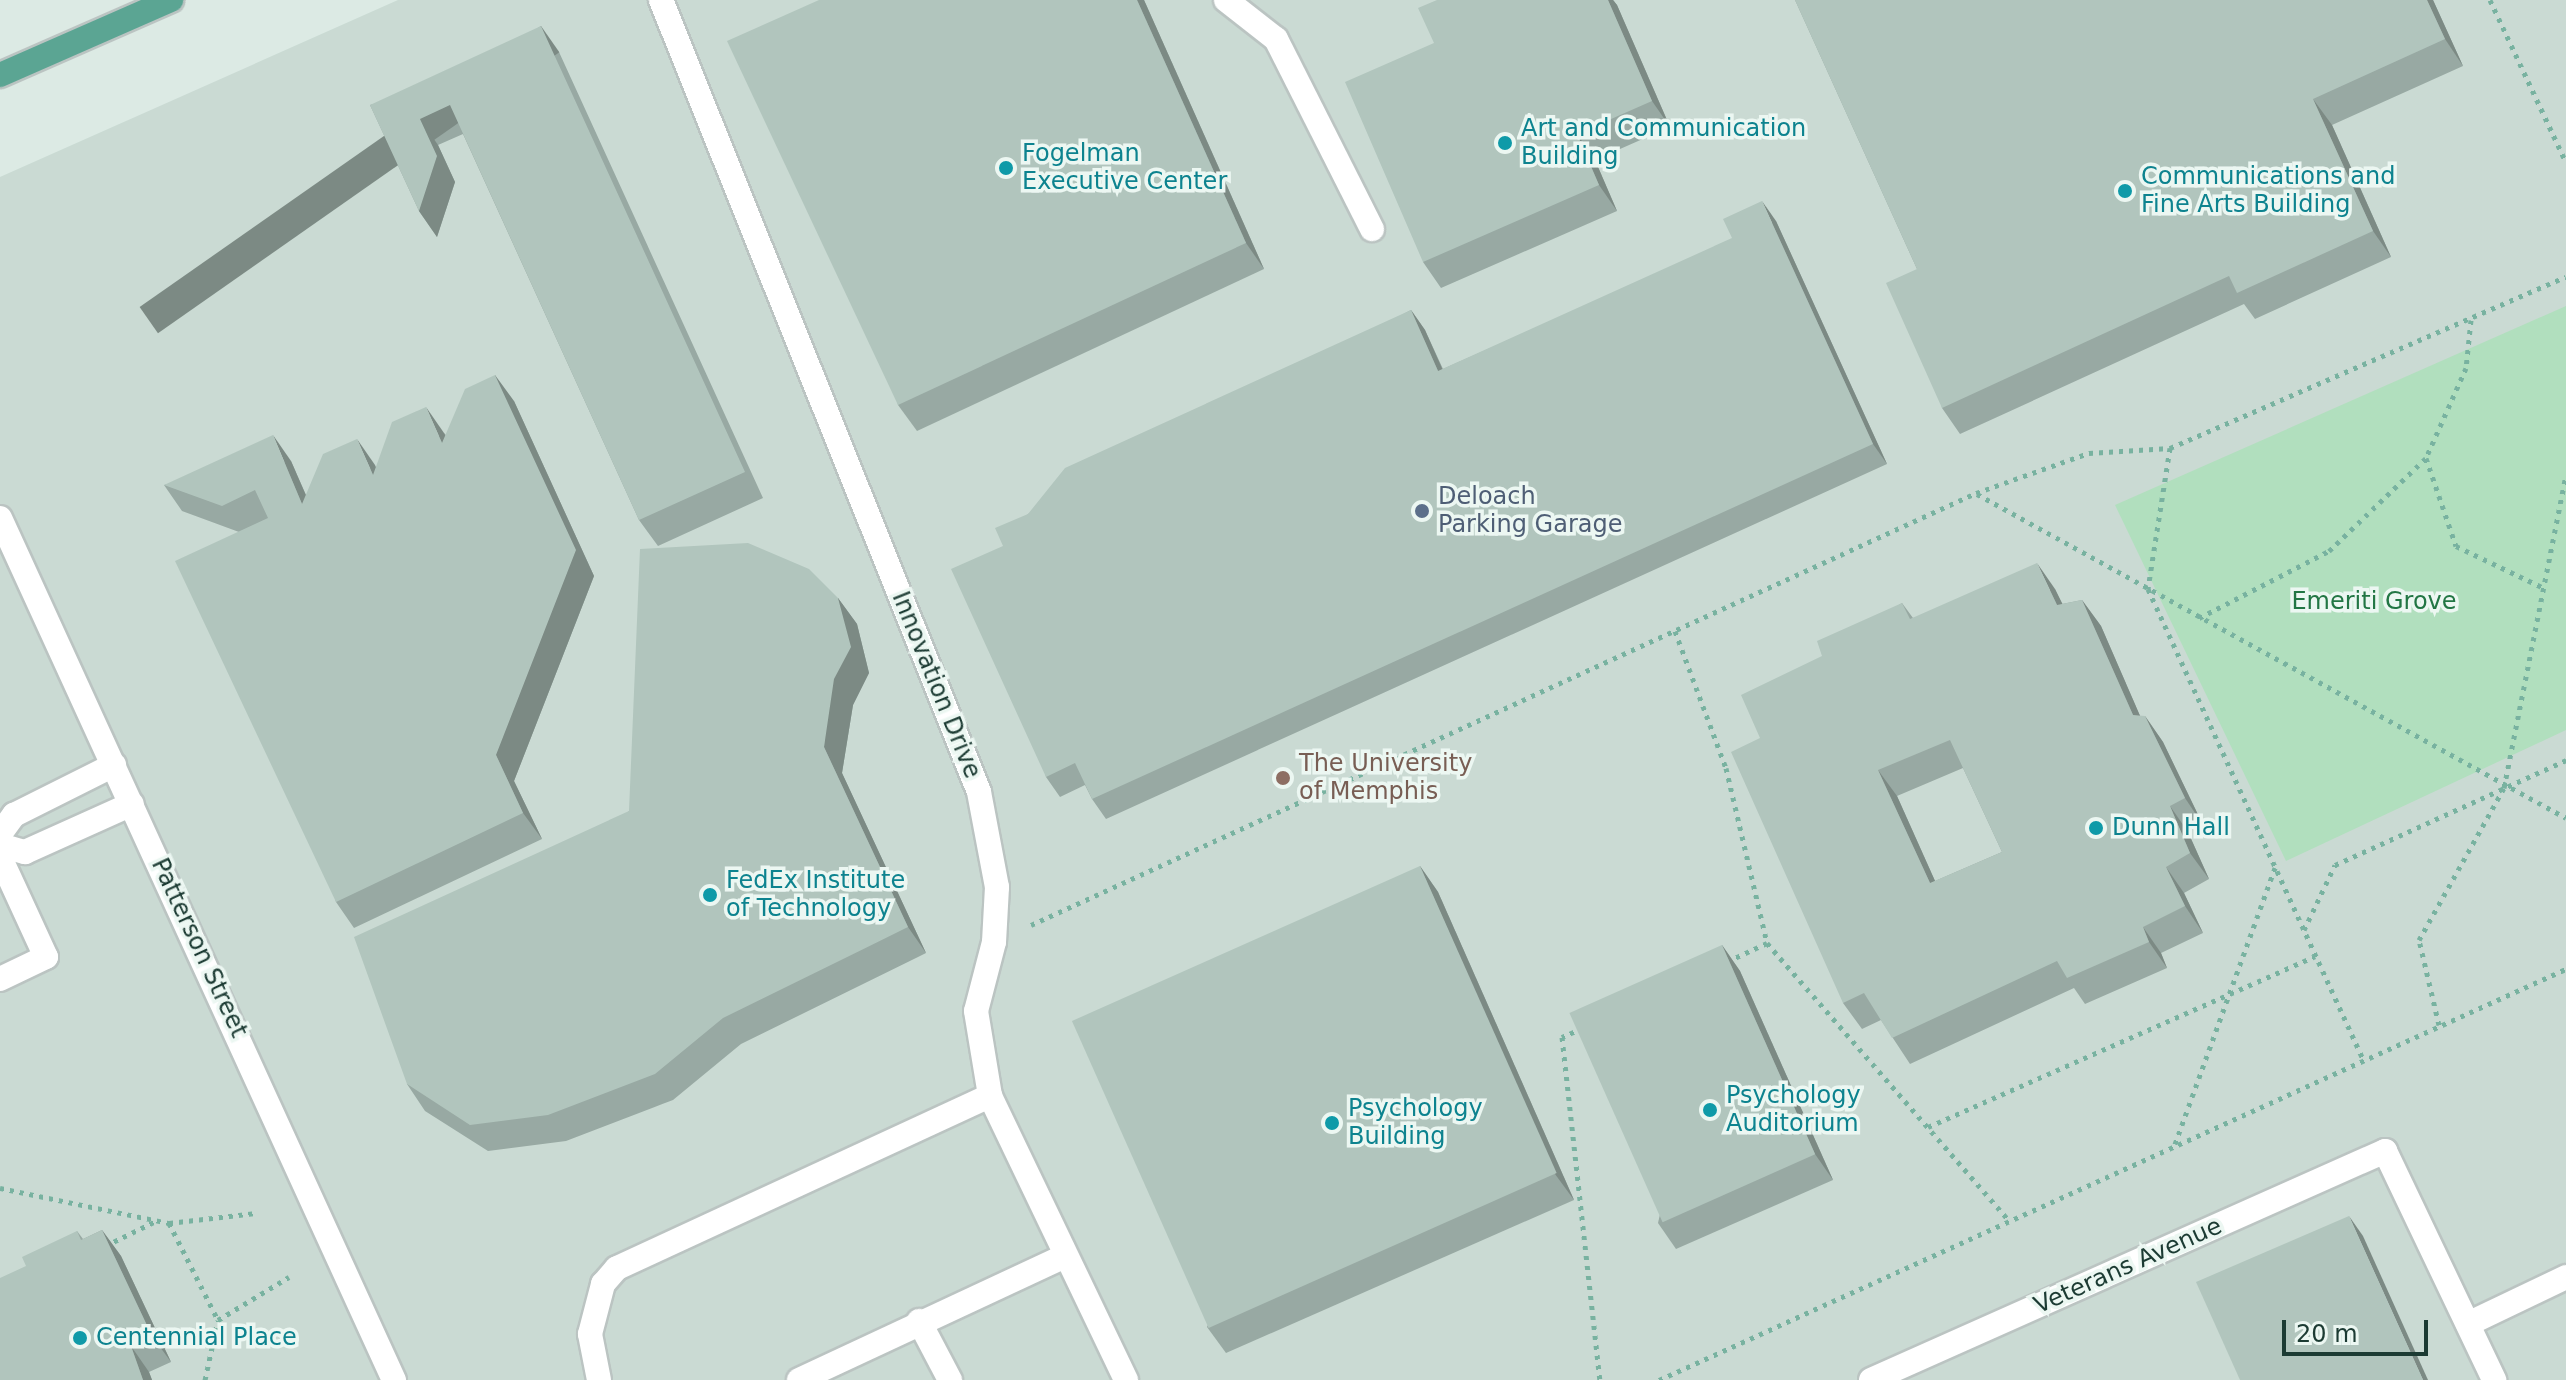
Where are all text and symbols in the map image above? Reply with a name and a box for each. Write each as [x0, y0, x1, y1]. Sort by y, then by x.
place label: Art and Communication Building [1521, 115, 1806, 171]
marker: Art and Communication Building [1496, 134, 1514, 152]
place label: Fogelman Executive Center [1022, 140, 1227, 196]
marker: Fogelman Executive Center [997, 159, 1015, 177]
place label: Communications and Fine Arts Building [2141, 163, 2395, 219]
marker: Communications and Fine Arts Building [2116, 182, 2134, 200]
place label: Deloach Parking Garage [1438, 483, 1622, 539]
marker: Deloach Parking Garage [1413, 502, 1431, 520]
street label: Innovation Drive [885, 587, 987, 783]
park label: Emeriti Grove [2291, 588, 2457, 616]
place label: The University of Memphis [1299, 750, 1472, 806]
marker: The University of Memphis [1274, 769, 1292, 787]
place label: Dunn Hall [2112, 814, 2230, 842]
marker: Dunn Hall [2087, 819, 2105, 837]
street label: Patterson Street [145, 854, 253, 1042]
place label: FedEx Institute of Technology [726, 867, 905, 923]
marker: FedEx Institute of Technology [701, 886, 719, 904]
place label: Psychology Auditorium [1726, 1082, 1861, 1138]
place label: Psychology Building [1348, 1095, 1483, 1151]
marker: Psychology Auditorium [1701, 1101, 1719, 1119]
marker: Psychology Building [1323, 1114, 1341, 1132]
street label: Veterans Avenue [2030, 1212, 2226, 1320]
scale bar [2286, 1304, 2432, 1354]
text: 20 m [2296, 1320, 2358, 1348]
place label: Centennial Place [96, 1324, 297, 1352]
marker: Centennial Place [71, 1329, 89, 1347]

